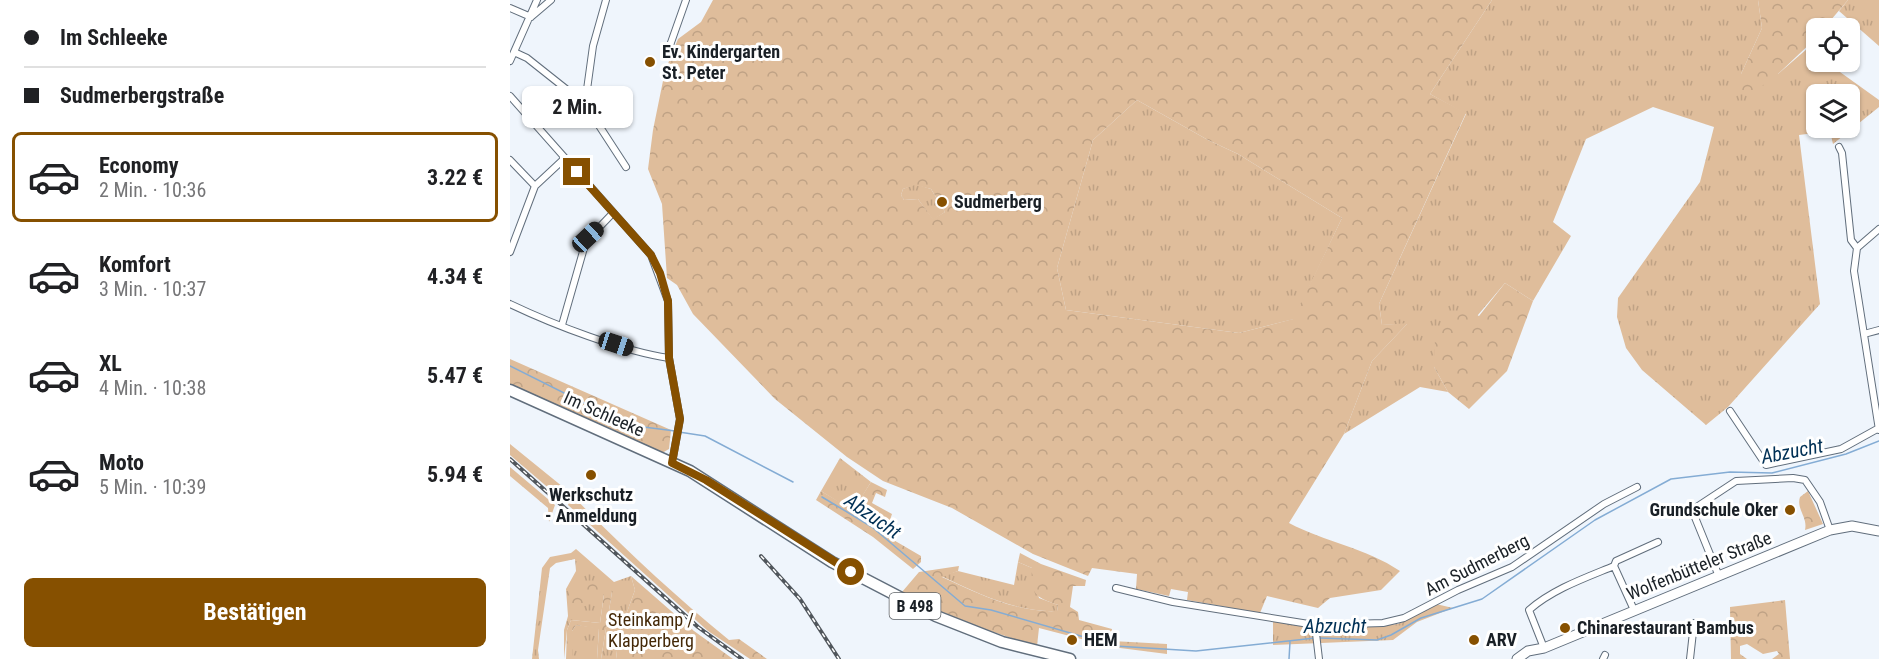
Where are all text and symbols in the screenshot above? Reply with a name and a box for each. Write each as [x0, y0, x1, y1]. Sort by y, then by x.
map controls [1806, 18, 1860, 138]
button: locate [1806, 18, 1860, 72]
text: Im Schleeke [60, 25, 168, 50]
place label: Ev. Kindergarten St. Peter [662, 41, 780, 83]
marker: Ev. Kindergarten St. Peter [643, 55, 657, 69]
text: Sudmerbergstraße [60, 83, 224, 108]
button: layers [1806, 84, 1860, 138]
callout: 2 Min. [521, 85, 632, 127]
text: 2 Min. [552, 95, 603, 119]
icon: car [27, 150, 81, 204]
text: Economy [99, 153, 179, 178]
route end [563, 158, 590, 185]
text: 3.22 € [427, 165, 483, 190]
text: 2 Min. · 10:36 [99, 178, 206, 202]
place label: Sudmerberg [954, 191, 1042, 212]
marker: Sudmerberg [935, 195, 949, 209]
car [569, 218, 607, 256]
icon: car [27, 249, 81, 303]
text: Komfort [99, 252, 171, 277]
text: 4.34 € [427, 264, 483, 289]
text: 3 Min. · 10:37 [99, 277, 206, 301]
car [596, 330, 636, 358]
icon: car [27, 348, 81, 402]
text: XL [99, 351, 122, 376]
text: 5.47 € [427, 363, 483, 388]
text: 4 Min. · 10:38 [99, 376, 206, 400]
street label: Im Schleeke [561, 386, 648, 441]
water label: Abzucht [1758, 433, 1825, 469]
icon: car [27, 447, 81, 501]
text: Moto [99, 450, 144, 475]
text: 5.94 € [427, 462, 483, 487]
marker: Werkschutz - Anmeldung [584, 468, 598, 482]
text: 5 Min. · 10:39 [99, 475, 206, 499]
place label: Werkschutz - Anmeldung [545, 484, 637, 526]
water label: Abzucht [840, 488, 906, 544]
place label: Grundschule Oker [1650, 499, 1778, 520]
marker: Grundschule Oker [1783, 503, 1797, 517]
street label: Wolfenbütteler Straße [1623, 527, 1774, 604]
street label: Am Sudmerberg [1421, 529, 1532, 600]
route start [837, 558, 864, 585]
button: Bestätigen [24, 578, 486, 647]
road number: B 498 [890, 593, 940, 619]
park label: Steinkamp / Klapperberg [608, 609, 694, 651]
water label: Abzucht [1303, 614, 1367, 638]
place label: Chinarestaurant Bambus [1577, 617, 1754, 638]
marker: Chinarestaurant Bambus [1558, 621, 1572, 635]
place label: HEM [1084, 629, 1118, 650]
place label: ARV [1486, 629, 1518, 650]
marker: HEM [1065, 633, 1079, 647]
marker: ARV [1467, 633, 1481, 647]

